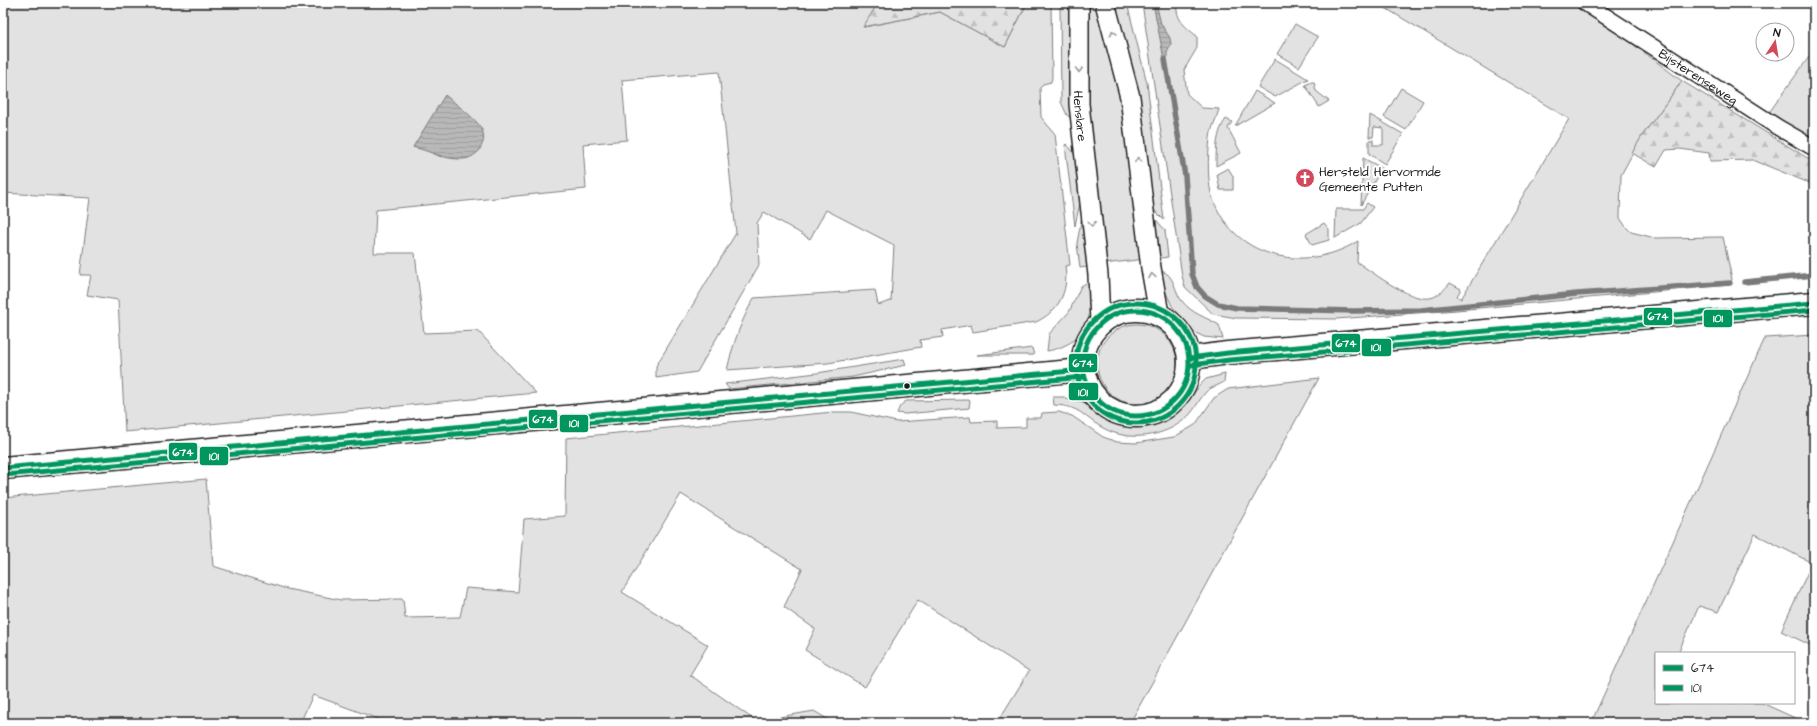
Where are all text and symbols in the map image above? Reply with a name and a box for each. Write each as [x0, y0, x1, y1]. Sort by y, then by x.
north arrow [1755, 22, 1795, 62]
text: N [1772, 25, 1782, 41]
one-way arrow [1109, 30, 1118, 37]
street label: Bijsterenseweg [1655, 45, 1741, 110]
one-way arrow [1075, 67, 1083, 73]
street label: Henslare [1069, 91, 1091, 142]
one-way arrow [1134, 157, 1143, 163]
place label: Hersteld Hervormde Gemeente Putten [1319, 163, 1441, 196]
church icon: Hersteld Hervormde Gemeente Putten [1294, 167, 1316, 189]
one-way arrow [1087, 221, 1096, 227]
one-way arrow [1149, 273, 1157, 279]
line badge: 674 [1643, 307, 1673, 326]
text: 674 [1647, 309, 1669, 324]
line badge: 101 [1703, 309, 1733, 328]
text: 101 [1713, 311, 1723, 326]
line badge: 674 [1331, 333, 1361, 353]
text: 674 [1335, 336, 1357, 351]
line badge: 101 [1361, 338, 1392, 357]
text: 101 [1371, 340, 1381, 355]
line badge: 674 [1068, 353, 1098, 373]
text: 674 [1072, 356, 1094, 371]
unlabelled marker [902, 381, 912, 391]
line badge: 101 [1068, 382, 1099, 401]
text: 101 [1078, 385, 1088, 400]
line badge: 674 [528, 409, 558, 429]
text: 674 [532, 412, 554, 427]
line badge: 101 [559, 414, 589, 433]
text: 101 [569, 416, 579, 431]
line badge: 674 [168, 442, 198, 461]
text: 674 [172, 445, 194, 460]
line badge: 101 [199, 446, 229, 466]
text: 101 [209, 449, 219, 464]
legend [1655, 652, 1795, 704]
text: 674 [1691, 660, 1714, 677]
text: 101 [1691, 680, 1702, 697]

